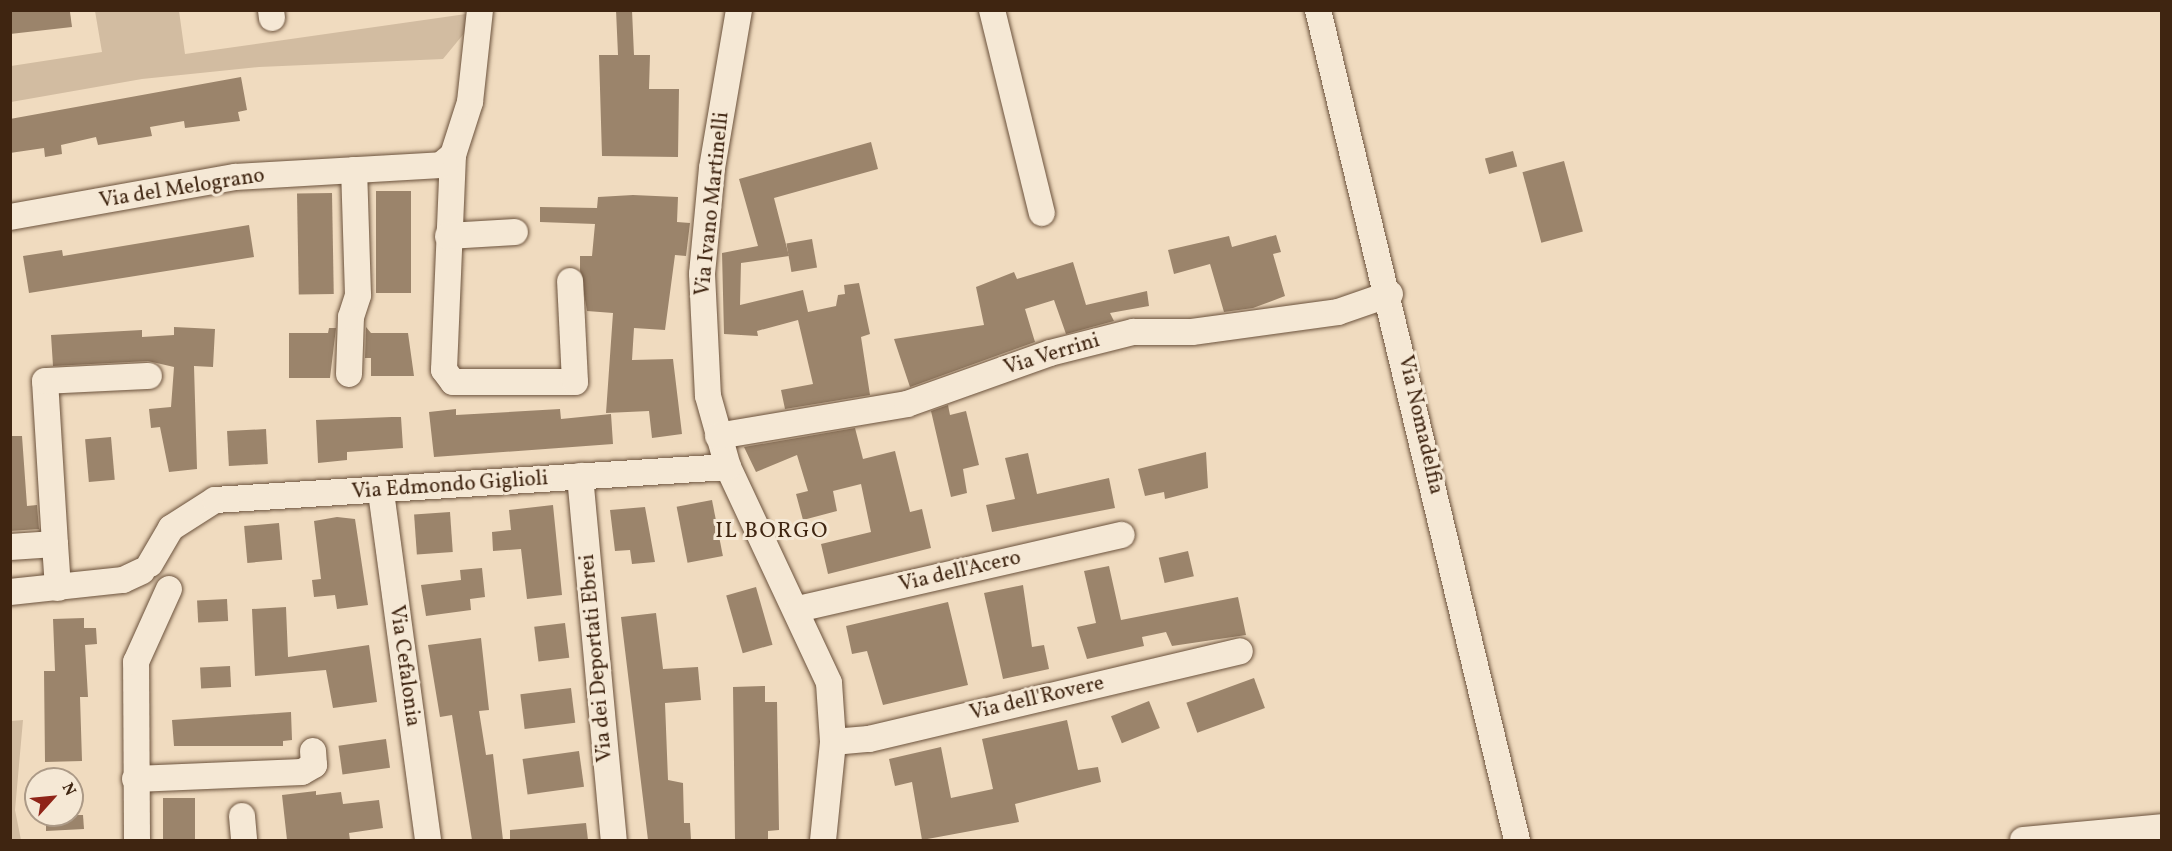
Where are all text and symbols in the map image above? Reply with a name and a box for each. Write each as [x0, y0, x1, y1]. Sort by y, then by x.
street label: Via Ivano Martinelli [691, 111, 735, 297]
street label: Via del Melograno [98, 164, 266, 214]
street label: Via Verrini [1001, 328, 1103, 382]
street label: Via Nomadelfia [1392, 353, 1448, 497]
street label: Via Edmondo Giglioli [351, 467, 549, 505]
district label: IL BORGO [715, 519, 829, 545]
street label: Via dell'Acero [897, 546, 1023, 598]
street label: Via dei Deportati Ebrei [575, 553, 619, 763]
street label: Via Cefalonia [383, 604, 425, 728]
street label: Via dell'Rovere [967, 671, 1107, 727]
north arrow [24, 767, 84, 827]
text: N [56, 780, 81, 800]

